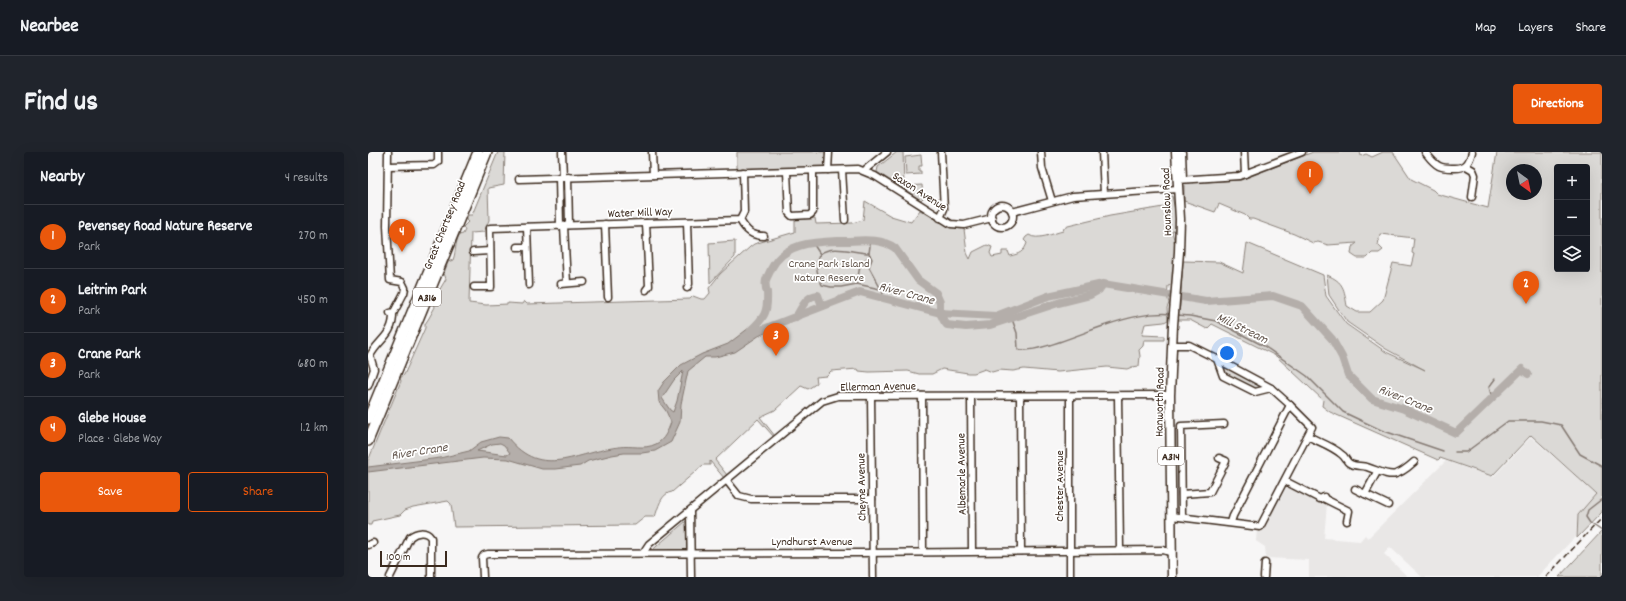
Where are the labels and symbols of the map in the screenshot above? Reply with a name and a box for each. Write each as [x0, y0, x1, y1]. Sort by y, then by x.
pin: 1 [1297, 161, 1323, 194]
north arrow [1506, 164, 1542, 200]
street label: Hounslow Road [1158, 167, 1177, 236]
street label: Saxon Avenue [889, 168, 950, 216]
street label: Great Chertsey Road [420, 179, 471, 273]
street label: Water Mill Way [608, 204, 674, 223]
pin: 4 [389, 219, 415, 252]
park label: Crane Park Island Nature Reserve [788, 256, 870, 287]
pin: 2 [1513, 271, 1539, 304]
water label: River Crane [876, 278, 937, 311]
road number: A316 [413, 288, 441, 306]
water label: Mill Stream [1213, 309, 1272, 350]
pin: 3 [763, 323, 789, 356]
your location [1217, 343, 1237, 363]
street label: Hanworth Road [1151, 367, 1170, 437]
street label: Ellerman Avenue [840, 378, 916, 397]
water label: River Crane [1375, 381, 1436, 420]
street label: Albemarle Avenue [953, 433, 972, 515]
water label: River Crane [390, 438, 450, 466]
road number: A314 [1158, 447, 1184, 465]
street label: Chester Avenue [1052, 450, 1069, 522]
street label: Cheyne Avenue [853, 453, 872, 521]
street label: Lyndhurst Avenue [771, 534, 853, 551]
scale bar [380, 549, 447, 568]

